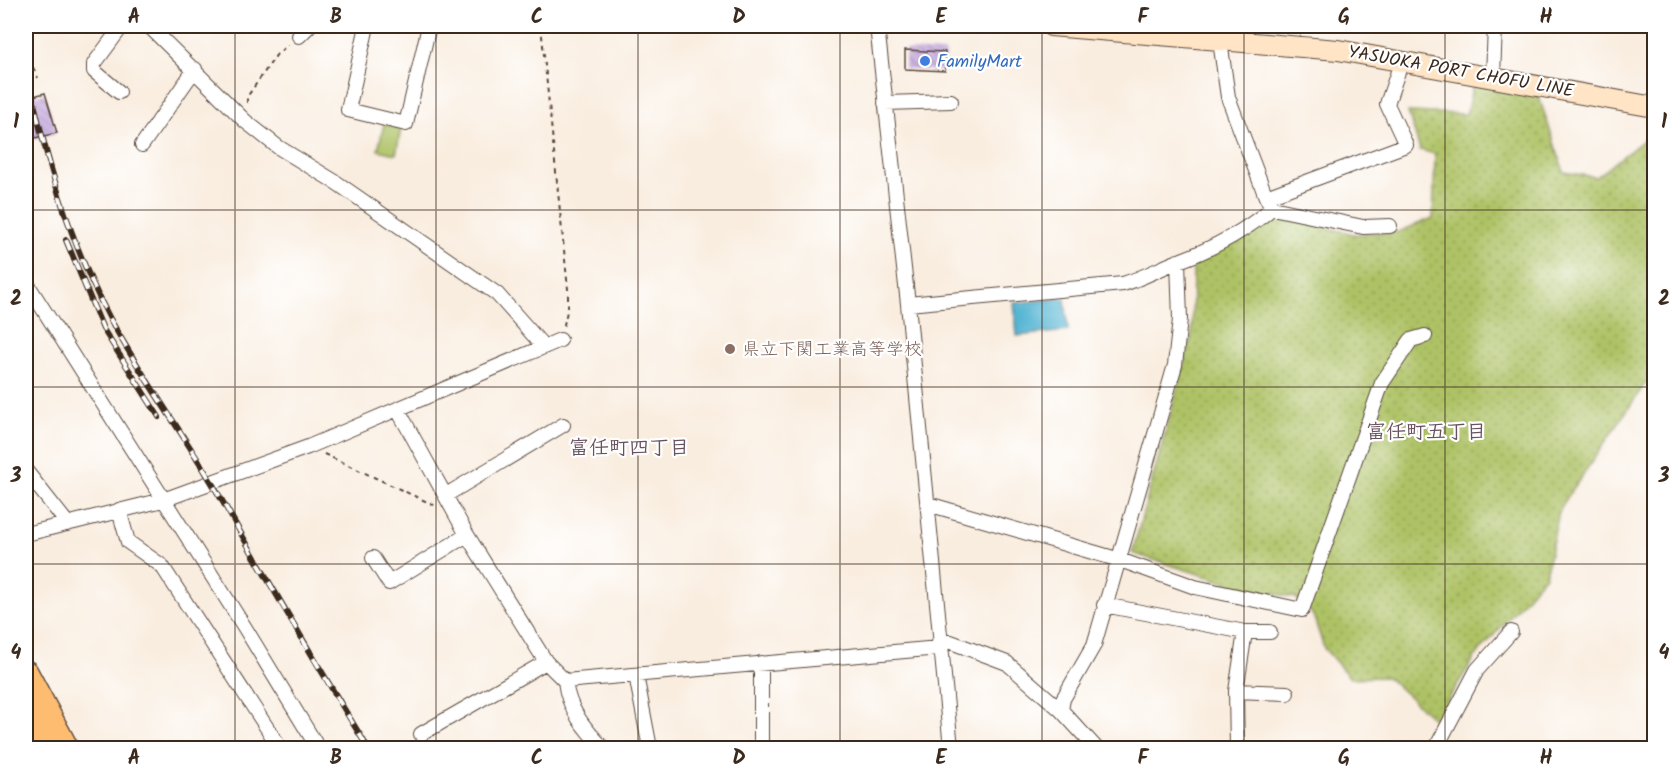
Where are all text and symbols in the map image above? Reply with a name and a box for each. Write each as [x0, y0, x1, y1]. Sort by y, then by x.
text: A [128, 2, 140, 34]
text: B [330, 2, 342, 34]
text: C [531, 2, 543, 34]
text: D [732, 2, 746, 34]
text: E [935, 2, 947, 34]
text: F [1138, 2, 1150, 34]
text: G [1338, 2, 1350, 34]
text: H [1539, 2, 1553, 34]
street label: YASUOKA PORT CHOFU LINE [1345, 38, 1576, 107]
place label: FamilyMart [937, 48, 1023, 77]
marker: FamilyMart [918, 54, 932, 68]
text: 1 [13, 107, 19, 139]
text: 1 [1661, 107, 1667, 139]
text: 2 [10, 284, 22, 316]
text: 2 [1658, 284, 1670, 316]
place label: 県立下関工業高等学校 [742, 336, 922, 365]
marker: 県立下関工業高等学校 [723, 342, 737, 356]
district label: 富任町五丁目 [1366, 417, 1486, 449]
district label: 富任町四丁目 [569, 433, 689, 465]
text: 3 [10, 461, 22, 493]
text: 3 [1658, 461, 1670, 493]
text: 4 [11, 638, 22, 670]
text: 4 [1659, 638, 1670, 670]
text: A [128, 743, 140, 774]
text: B [330, 743, 342, 774]
text: C [531, 743, 543, 774]
text: D [732, 743, 746, 774]
text: E [935, 743, 947, 774]
text: F [1138, 743, 1150, 774]
text: G [1338, 743, 1350, 774]
text: H [1539, 743, 1553, 774]

